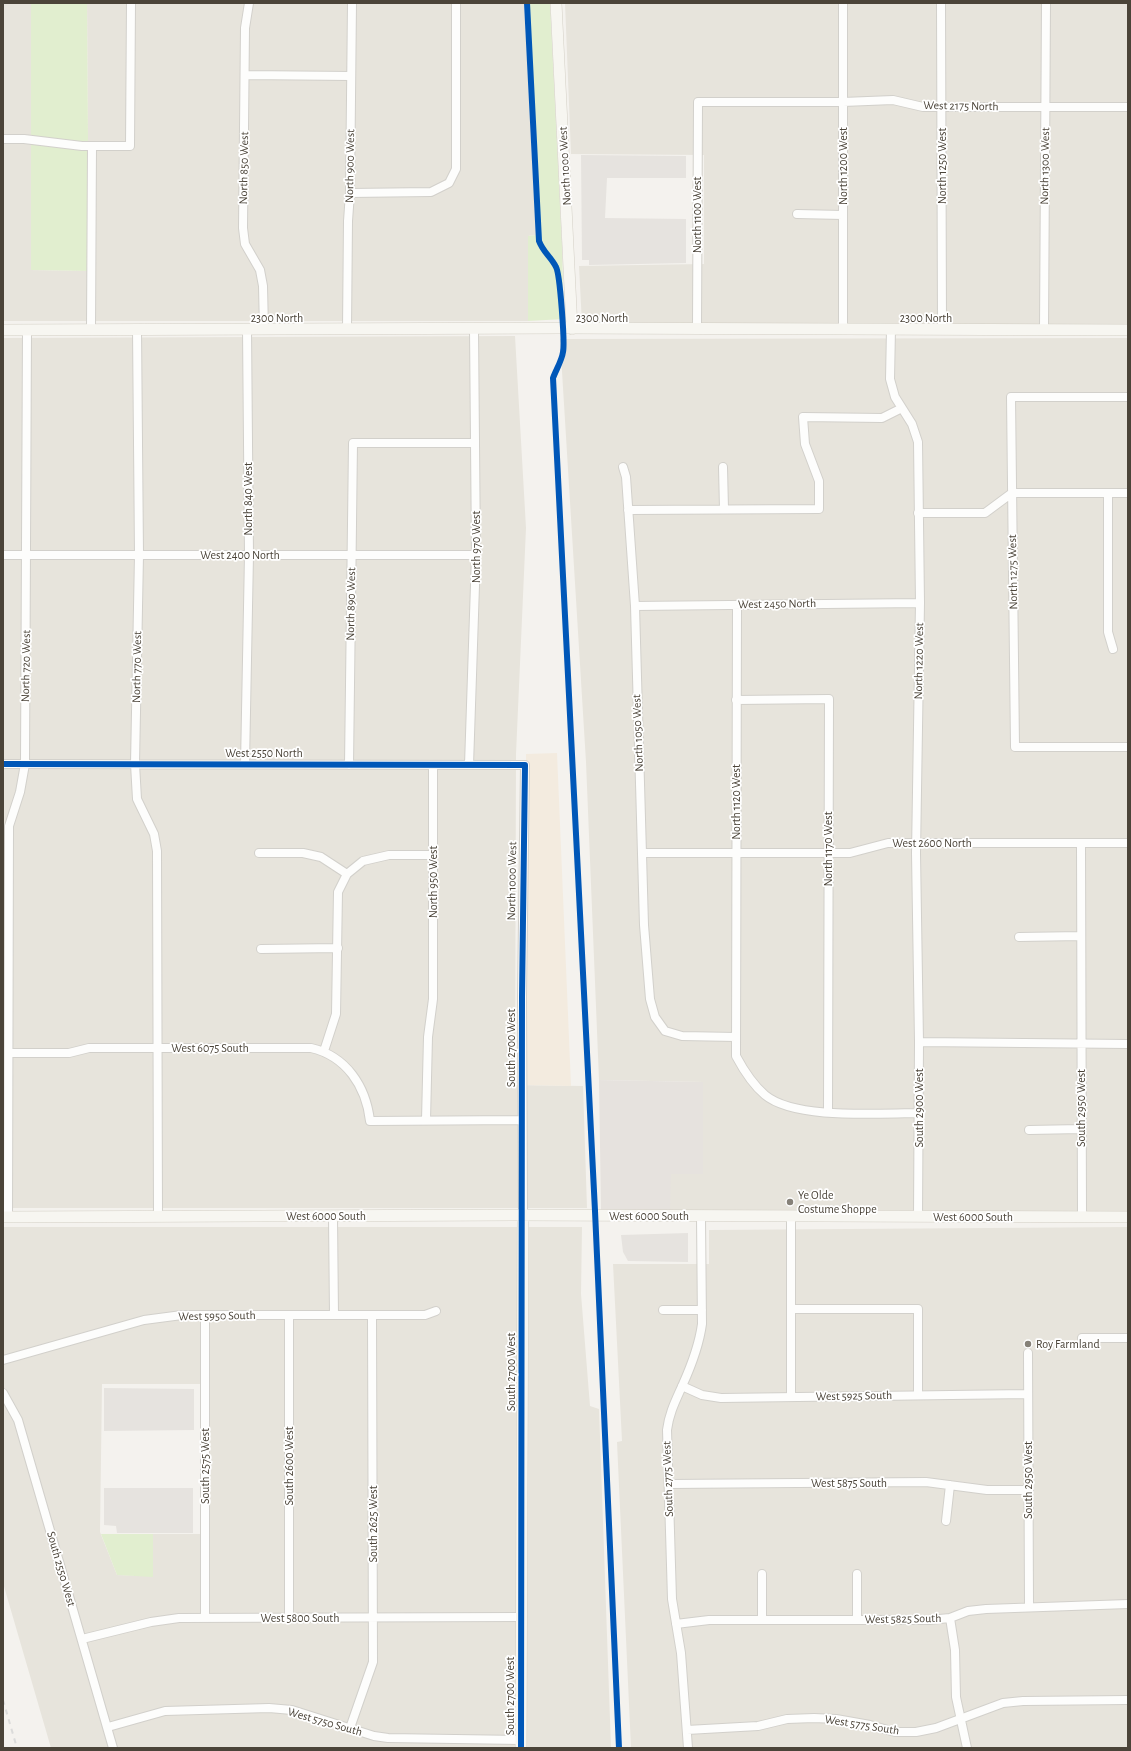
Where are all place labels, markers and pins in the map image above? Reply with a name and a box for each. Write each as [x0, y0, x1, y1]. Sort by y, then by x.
place label: Ye Olde Costume Shoppe [798, 1188, 877, 1216]
marker: Ye Olde Costume Shoppe [785, 1197, 795, 1207]
place label: Roy Farmland [1036, 1337, 1100, 1351]
marker: Roy Farmland [1023, 1339, 1033, 1349]

